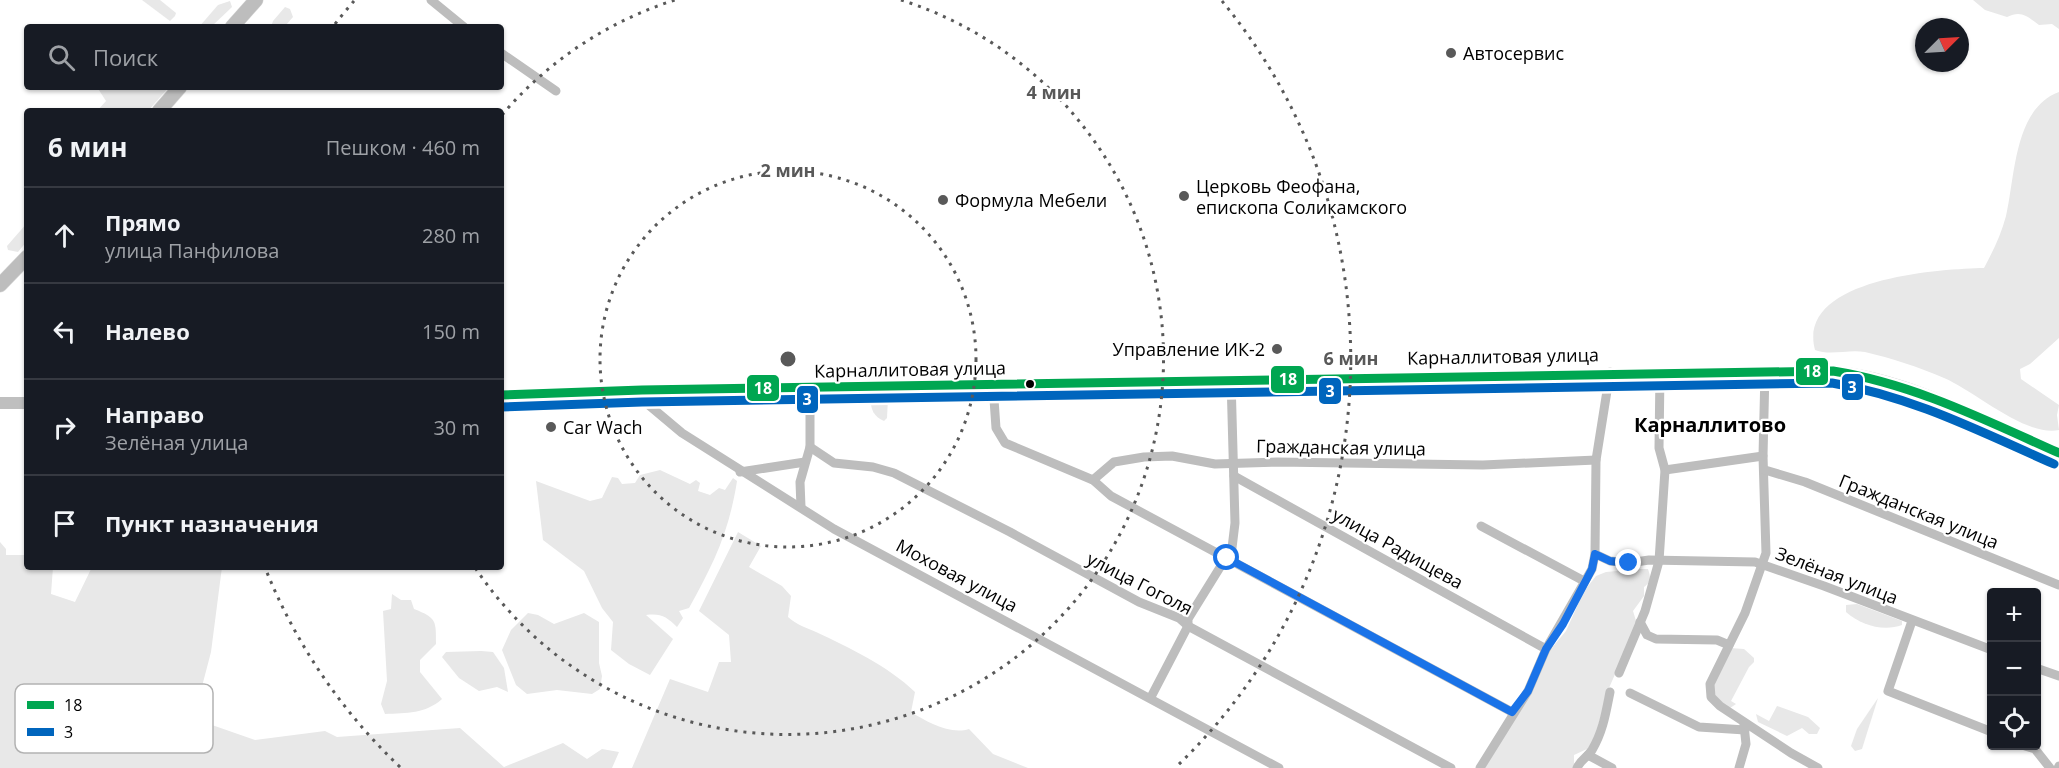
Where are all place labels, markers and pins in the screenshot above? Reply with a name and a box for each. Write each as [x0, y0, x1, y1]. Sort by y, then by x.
place label: Автосервис [1463, 41, 1565, 65]
marker: Автосервис [1444, 46, 1458, 60]
place label: Церковь Феофана, епископа Соликамского [1196, 174, 1407, 219]
place label: Формула Мебели [955, 188, 1107, 212]
marker: Церковь Феофана, епископа Соликамского [1177, 189, 1191, 203]
marker: Формула Мебели [936, 193, 950, 207]
place label: Управление ИК-2 [1113, 337, 1265, 361]
marker: Управление ИК-2 [1270, 342, 1284, 356]
centre of rings [778, 349, 798, 369]
unlabelled marker [1024, 378, 1036, 390]
place label: Car Wach [563, 415, 643, 439]
marker: Car Wach [544, 420, 558, 434]

